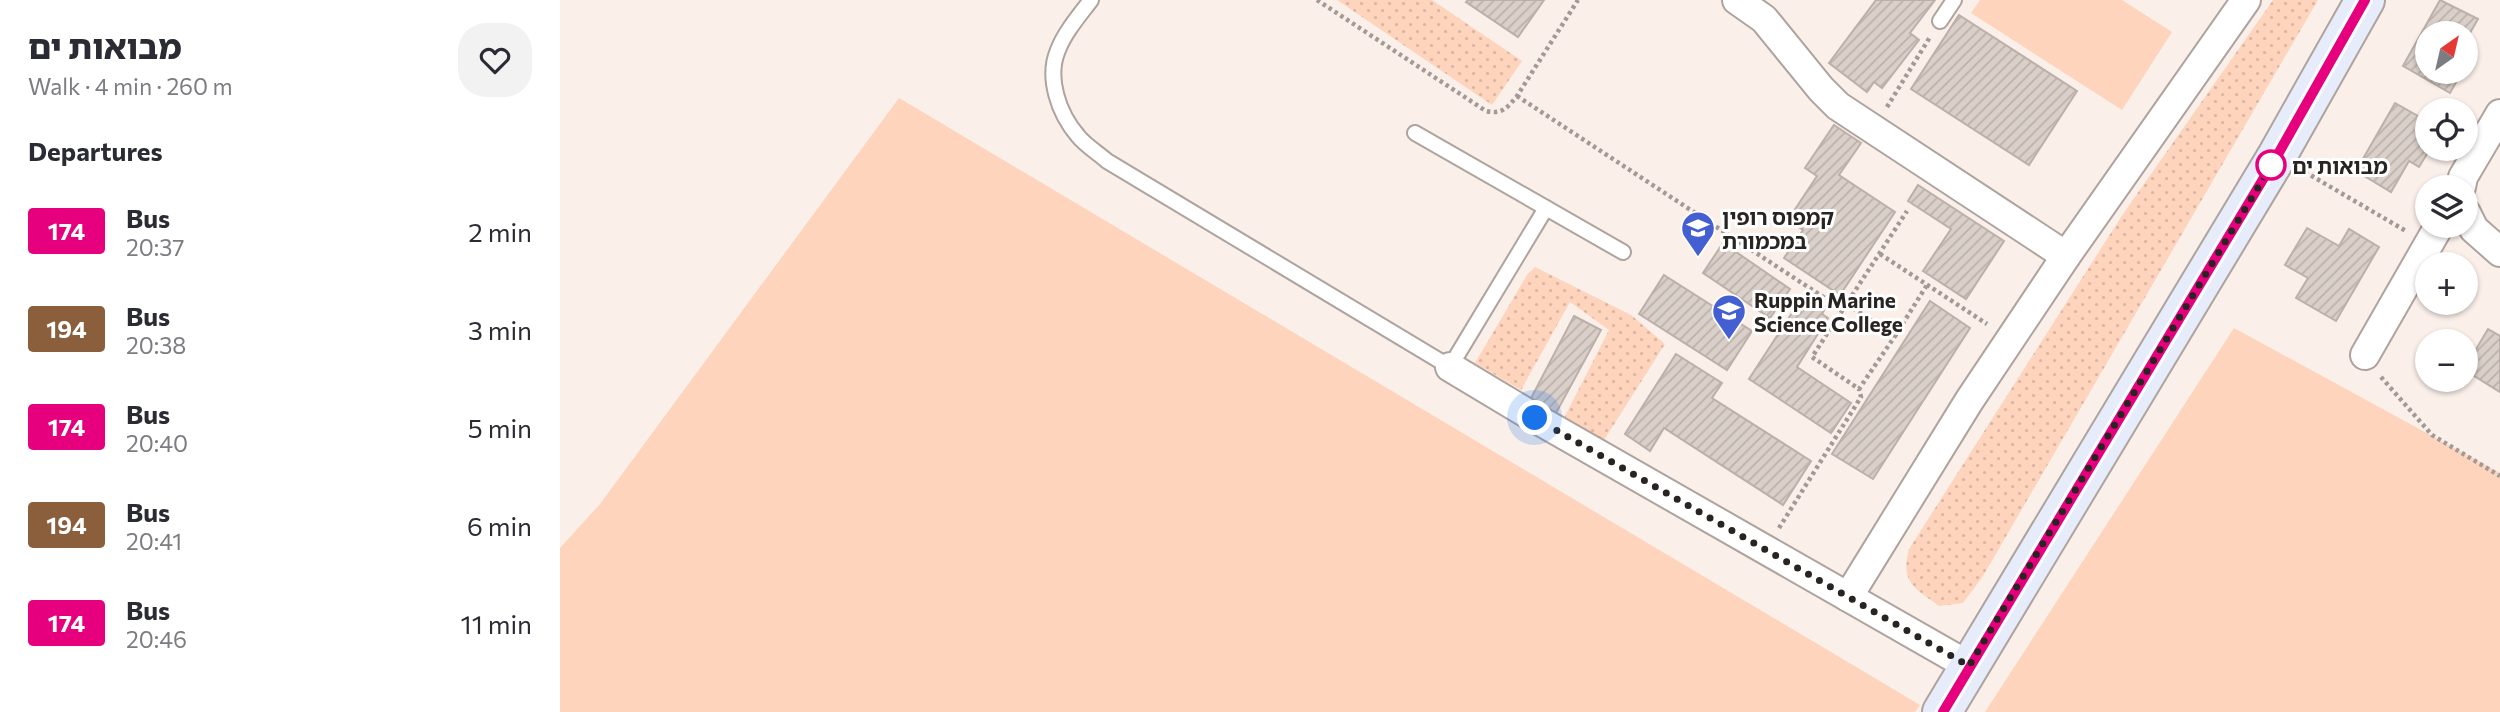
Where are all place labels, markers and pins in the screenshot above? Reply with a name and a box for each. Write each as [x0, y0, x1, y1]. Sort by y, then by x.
marker: מבואות ים [2256, 150, 2286, 180]
place label: מבואות ים [2292, 153, 2388, 178]
place label: קמפוס רופין במכמורת [1722, 204, 1834, 253]
school or university icon: קמפוס רופין במכמורת [1679, 209, 1717, 258]
place label: Ruppin Marine Science College [1754, 287, 1903, 336]
school or university icon: Ruppin Marine Science College [1710, 292, 1748, 341]

